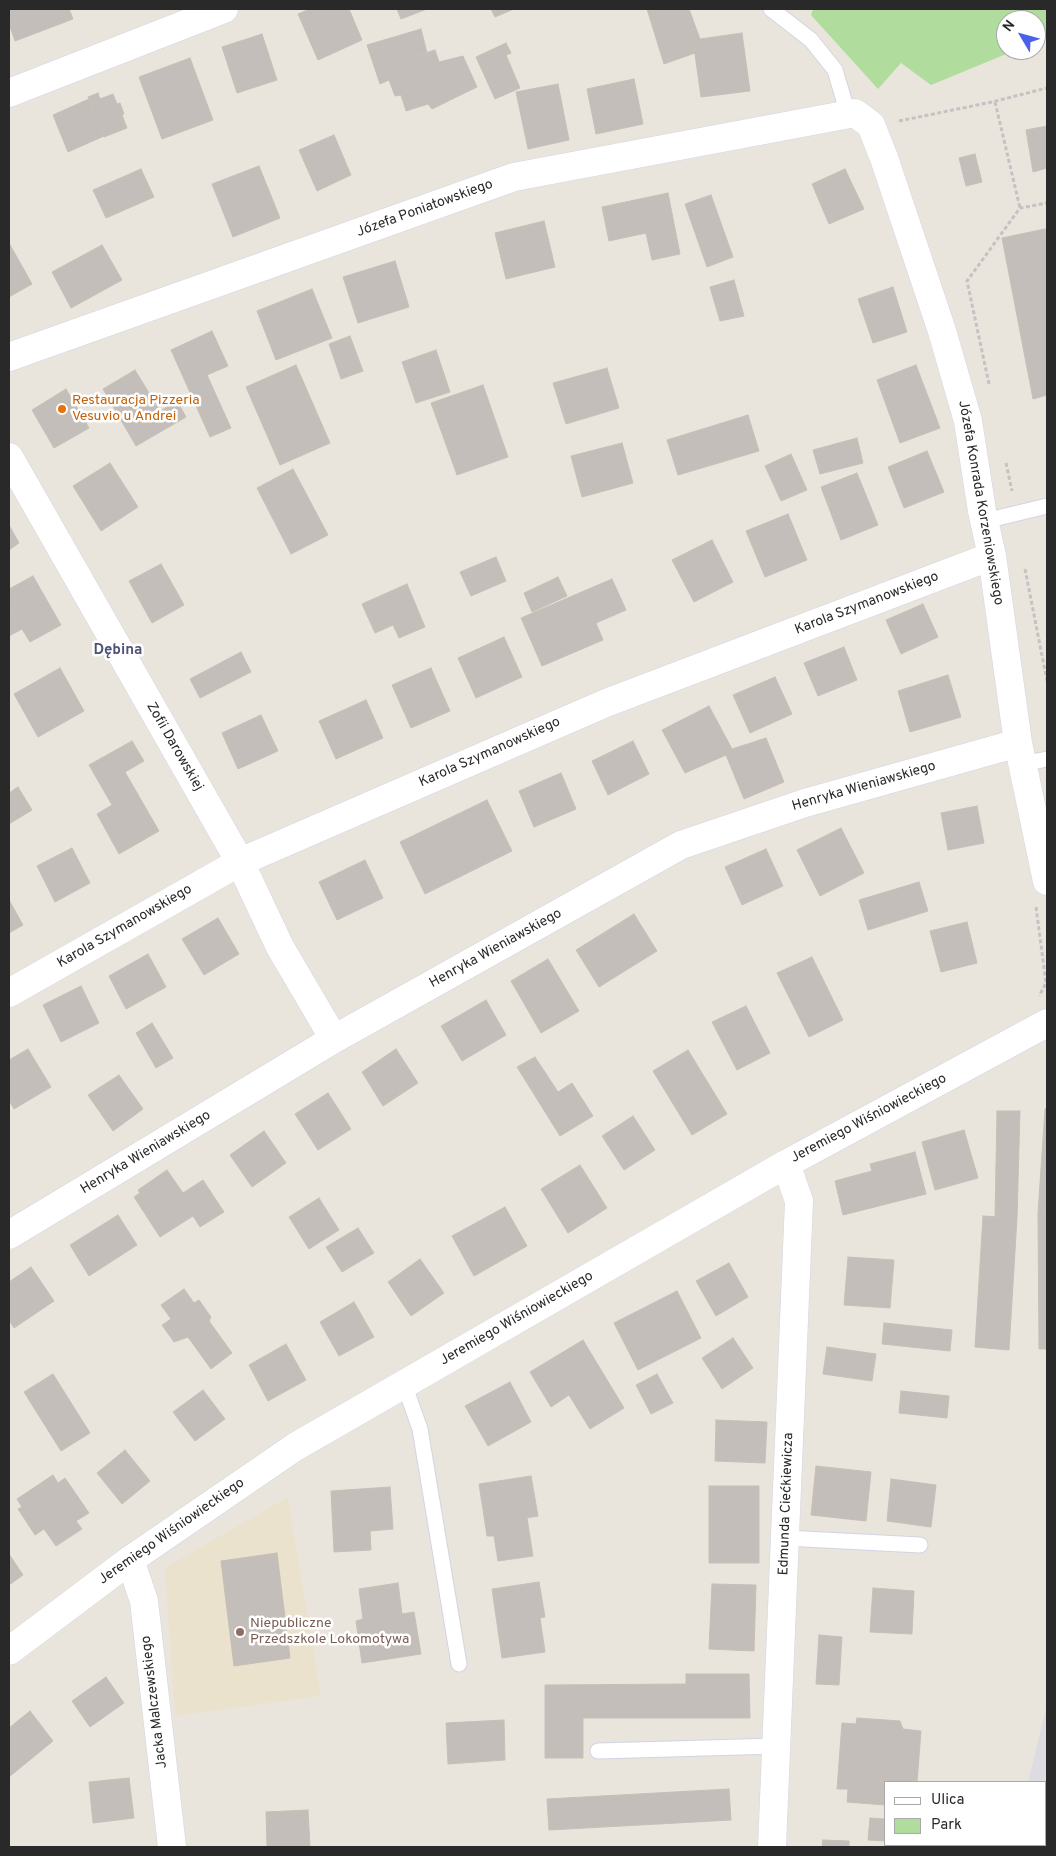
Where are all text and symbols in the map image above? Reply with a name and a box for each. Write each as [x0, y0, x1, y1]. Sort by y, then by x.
north arrow [996, 10, 1046, 60]
text: N [1000, 17, 1019, 35]
street label: Józefa Poniatowskiego [355, 177, 495, 241]
place label: Restauracja Pizzeria Vesuvio u Andrei [72, 393, 200, 426]
street label: Józefa Konrada Korzeniowskiego [954, 399, 1006, 607]
marker: Restauracja Pizzeria Vesuvio u Andrei [56, 403, 68, 415]
street label: Karola Szymanowskiego [793, 569, 941, 639]
district label: Dębina [94, 642, 142, 660]
street label: Zofii Darowskiej [142, 700, 206, 794]
street label: Karola Szymanowskiego [417, 714, 563, 792]
street label: Henryka Wieniawskiego [790, 758, 938, 816]
street label: Karola Szymanowskiego [55, 882, 195, 972]
street label: Henryka Wieniawskiego [427, 906, 565, 992]
street label: Jeremiego Wiśniowieckiego [788, 1071, 950, 1167]
street label: Henryka Wieniawskiego [78, 1107, 214, 1199]
street label: Jeremiego Wiśniowieckiego [437, 1268, 597, 1370]
street label: Edmunda Ciećkiewicza [776, 1432, 798, 1576]
street label: Jeremiego Wiśniowieckiego [96, 1475, 248, 1589]
place label: Niepubliczne Przedszkole Lokomotywa [250, 1616, 409, 1648]
marker: Niepubliczne Przedszkole Lokomotywa [234, 1626, 246, 1638]
street label: Jacka Malczewskiego [139, 1635, 171, 1769]
legend [884, 1781, 1046, 1846]
text: Ulica [931, 1791, 964, 1810]
text: Park [931, 1816, 962, 1835]

